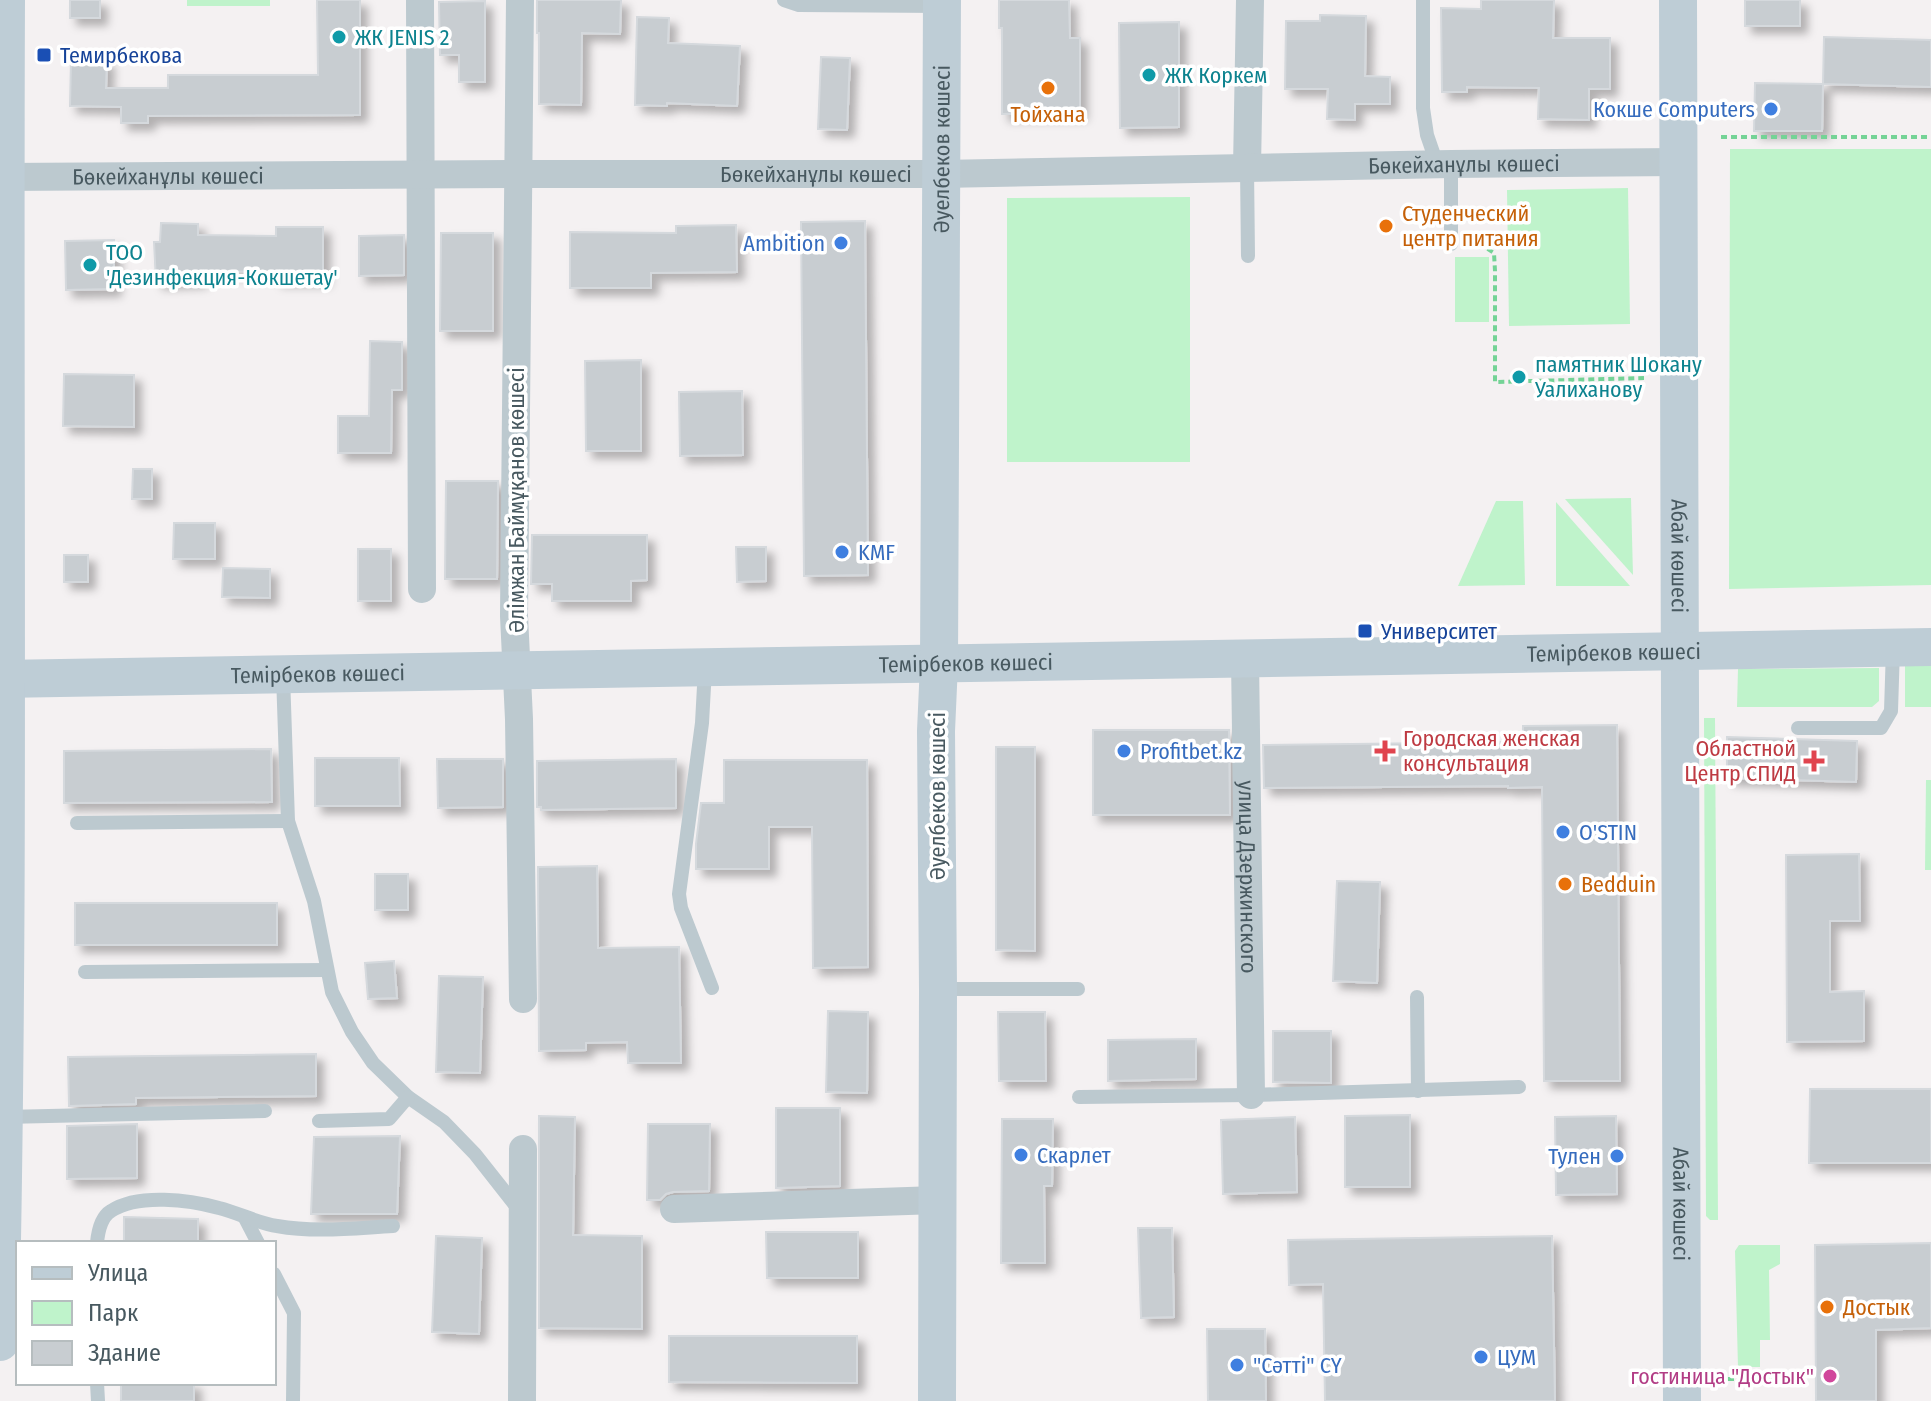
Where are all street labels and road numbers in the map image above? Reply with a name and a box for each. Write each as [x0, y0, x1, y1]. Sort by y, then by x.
street label: Әуелбеков көшесі [927, 65, 955, 233]
street label: Бөкейханұлы көшесі [1368, 150, 1560, 179]
street label: Бөкейханұлы көшесі [720, 161, 912, 188]
street label: Бөкейханұлы көшесі [72, 162, 264, 190]
street label: Әлімжан Баймұқанов көшесі [503, 367, 530, 633]
street label: Абай көшесі [1666, 499, 1693, 613]
street label: Темірбеков көшесі [1527, 637, 1701, 667]
street label: Темірбеков көшесі [879, 648, 1053, 678]
street label: Темірбеков көшесі [231, 659, 405, 689]
street label: Әуелбеков көшесі [924, 712, 951, 880]
street label: улица Дзержинского [1233, 780, 1263, 974]
street label: Абай көшесі [1668, 1147, 1695, 1261]

